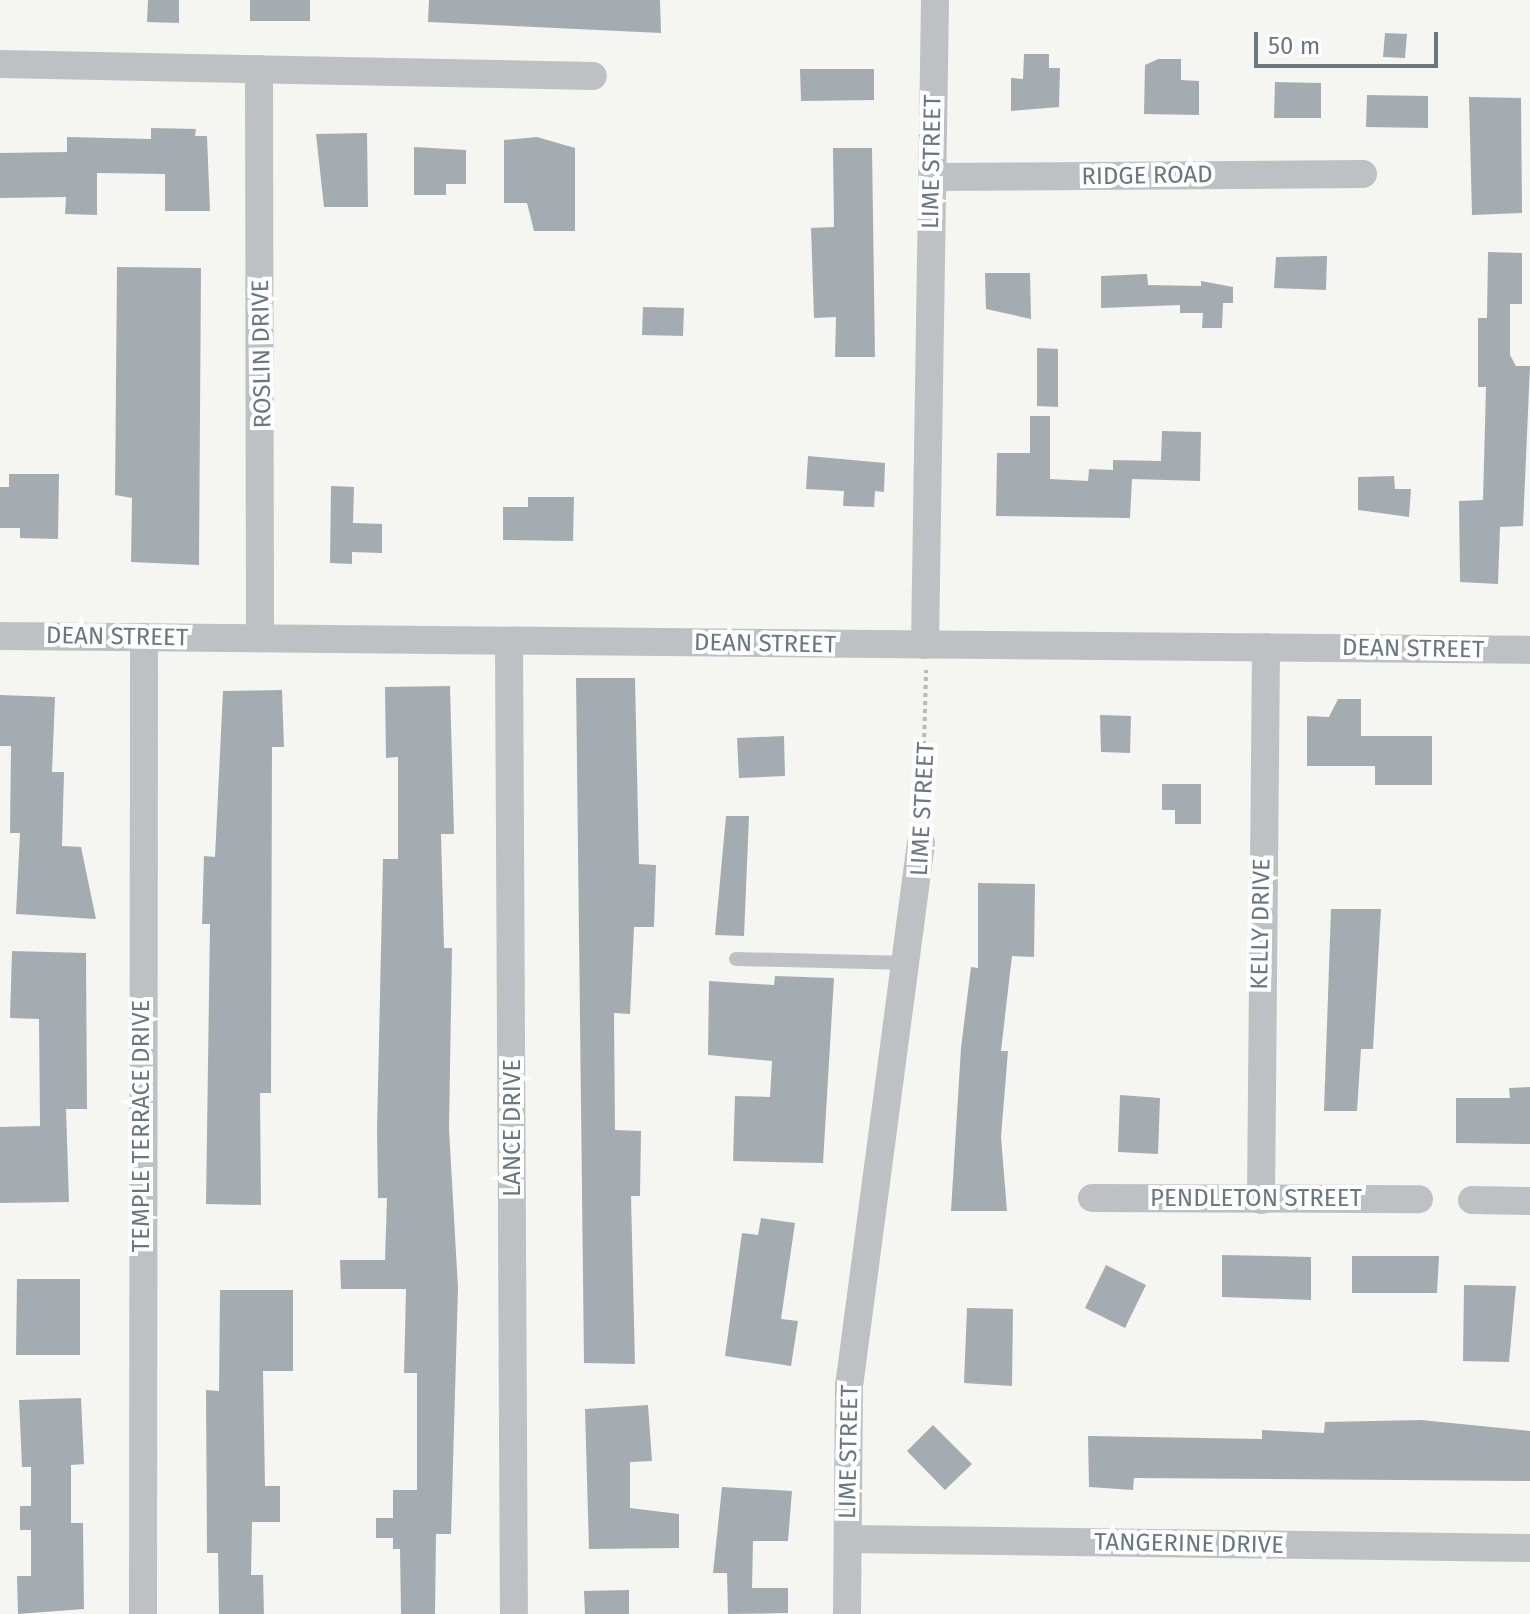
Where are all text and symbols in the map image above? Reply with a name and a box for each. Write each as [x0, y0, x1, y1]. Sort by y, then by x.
scale bar [1258, 16, 1442, 66]
text: 50 m [1268, 32, 1320, 60]
street label: LIME STREET [916, 95, 948, 229]
street label: RIDGE ROAD [1081, 160, 1213, 192]
street label: ROSLIN DRIVE [246, 279, 278, 429]
street label: DEAN STREET [46, 621, 188, 653]
street label: DEAN STREET [694, 628, 836, 660]
street label: DEAN STREET [1342, 633, 1484, 665]
street label: LIME STREET [905, 741, 941, 877]
street label: KELLY DRIVE [1245, 858, 1277, 990]
street label: TEMPLE TERRACE DRIVE [128, 1000, 156, 1252]
street label: LANCE DRIVE [499, 1059, 527, 1197]
street label: PENDLETON STREET [1150, 1185, 1362, 1213]
street label: LIME STREET [833, 1385, 865, 1519]
street label: TANGERINE DRIVE [1094, 1528, 1284, 1560]

